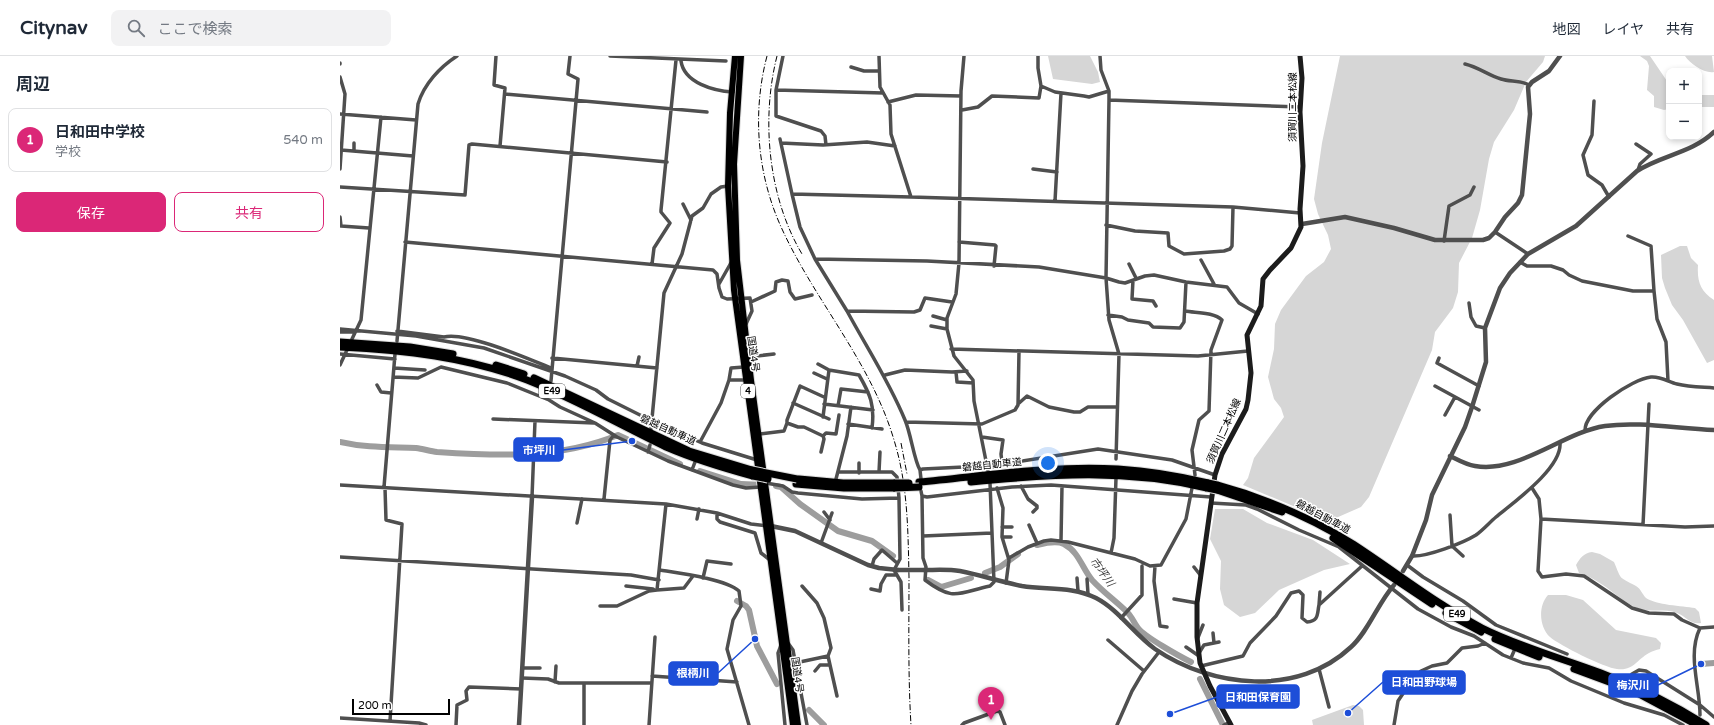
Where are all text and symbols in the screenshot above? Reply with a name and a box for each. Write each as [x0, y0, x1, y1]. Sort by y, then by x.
search box [111, 10, 391, 46]
text: Citynav [20, 17, 87, 39]
icon: search [125, 17, 147, 39]
text: ここで検索 [157, 20, 232, 38]
text: 地図 [1552, 21, 1580, 38]
text: レイヤ [1602, 21, 1644, 38]
text: 共有 [1666, 21, 1694, 38]
map controls [1666, 68, 1702, 140]
button: + [1666, 68, 1702, 104]
street label: 須賀川二本松線 [1287, 72, 1299, 142]
text: 周辺 [16, 74, 50, 95]
button: − [1666, 104, 1702, 140]
text: 日和田中学校 [55, 123, 145, 141]
text: 1 [26, 132, 34, 148]
text: 540 m [283, 132, 323, 148]
text: 学校 [55, 144, 81, 160]
button: 保存 [16, 192, 166, 232]
button: 共有 [174, 192, 324, 232]
street label: 国道4号 [745, 335, 761, 373]
road number: E49 [539, 384, 565, 398]
road number: 4 [741, 384, 755, 398]
street label: 須賀川二本松線 [1204, 397, 1244, 465]
street label: 磐越自動車道 [638, 412, 698, 448]
callout: 市坪川 [514, 438, 563, 461]
text: 市坪川 [523, 444, 556, 457]
your location [1038, 453, 1058, 473]
street label: 磐越自動車道 [962, 456, 1022, 474]
street label: 磐越自動車道 [1294, 498, 1352, 536]
water label: 市坪川 [1087, 555, 1118, 590]
road number: E49 [1444, 607, 1470, 621]
street label: 国道4号 [789, 656, 805, 694]
callout: 根柄川 [669, 662, 718, 685]
text: 根柄川 [677, 667, 710, 680]
callout: 日和田野球場 [1383, 671, 1465, 694]
callout: 梅沢川 [1609, 674, 1658, 697]
text: 日和田野球場 [1391, 676, 1457, 689]
text: 梅沢川 [1617, 679, 1650, 692]
callout: 日和田保育園 [1217, 685, 1299, 708]
pin: 1 [978, 687, 1004, 720]
text: 日和田保育園 [1225, 691, 1291, 704]
scale bar [352, 697, 450, 716]
text: 200 m [358, 699, 392, 712]

